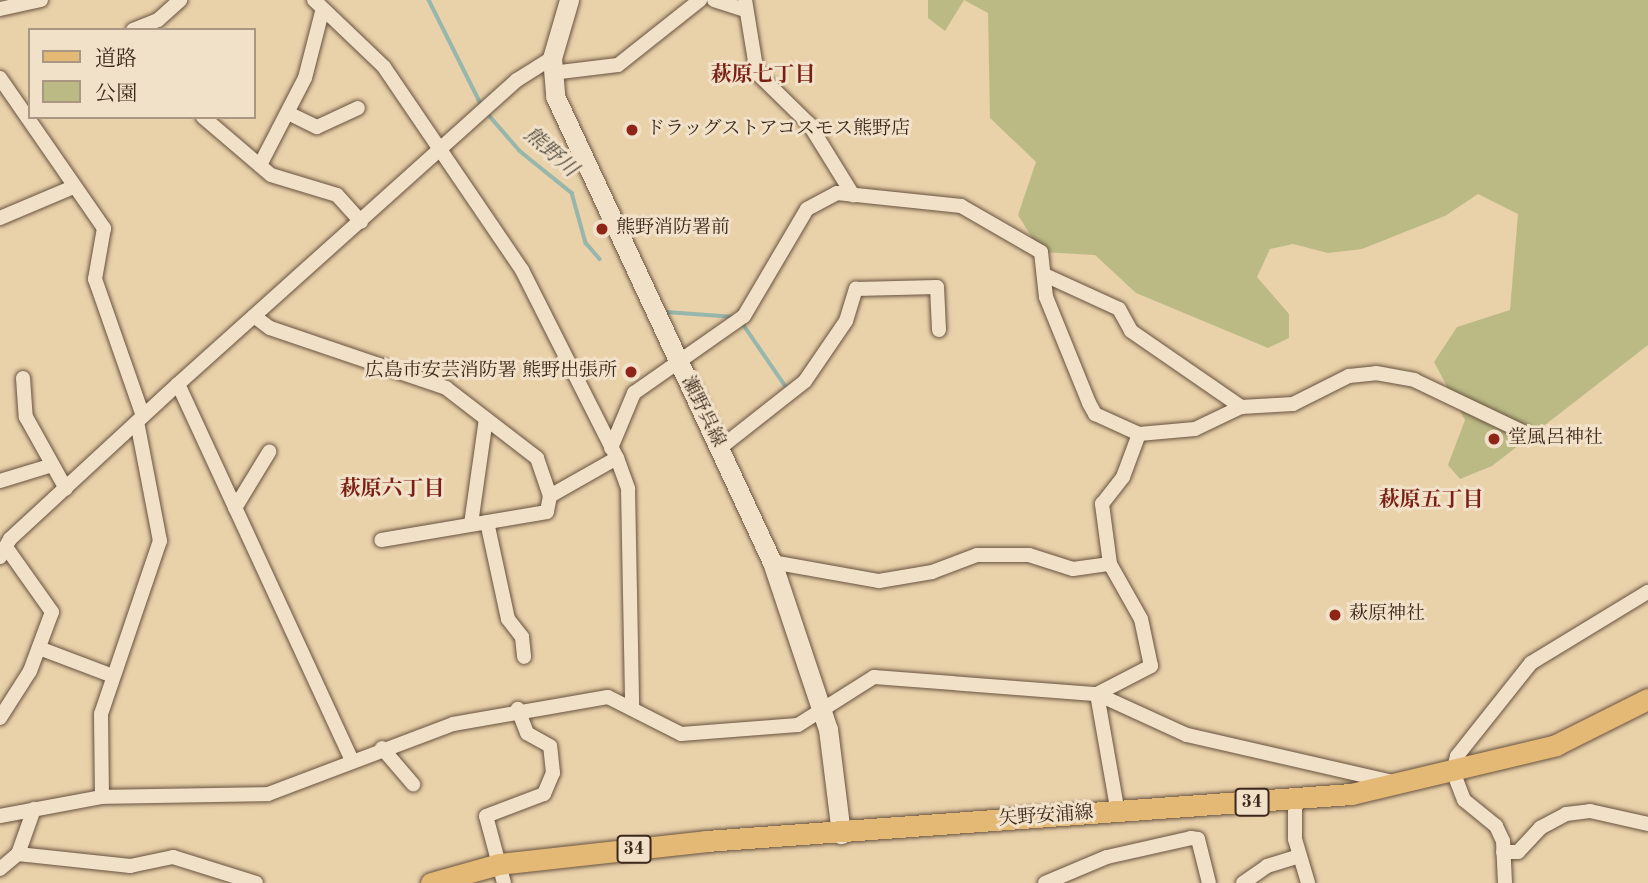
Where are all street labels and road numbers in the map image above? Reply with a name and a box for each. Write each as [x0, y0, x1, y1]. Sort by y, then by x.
street label: 瀬野呉線 [675, 373, 729, 451]
road number: 34 [1234, 788, 1270, 816]
street label: 矢野安浦線 [998, 802, 1094, 832]
road number: 34 [616, 834, 652, 864]

